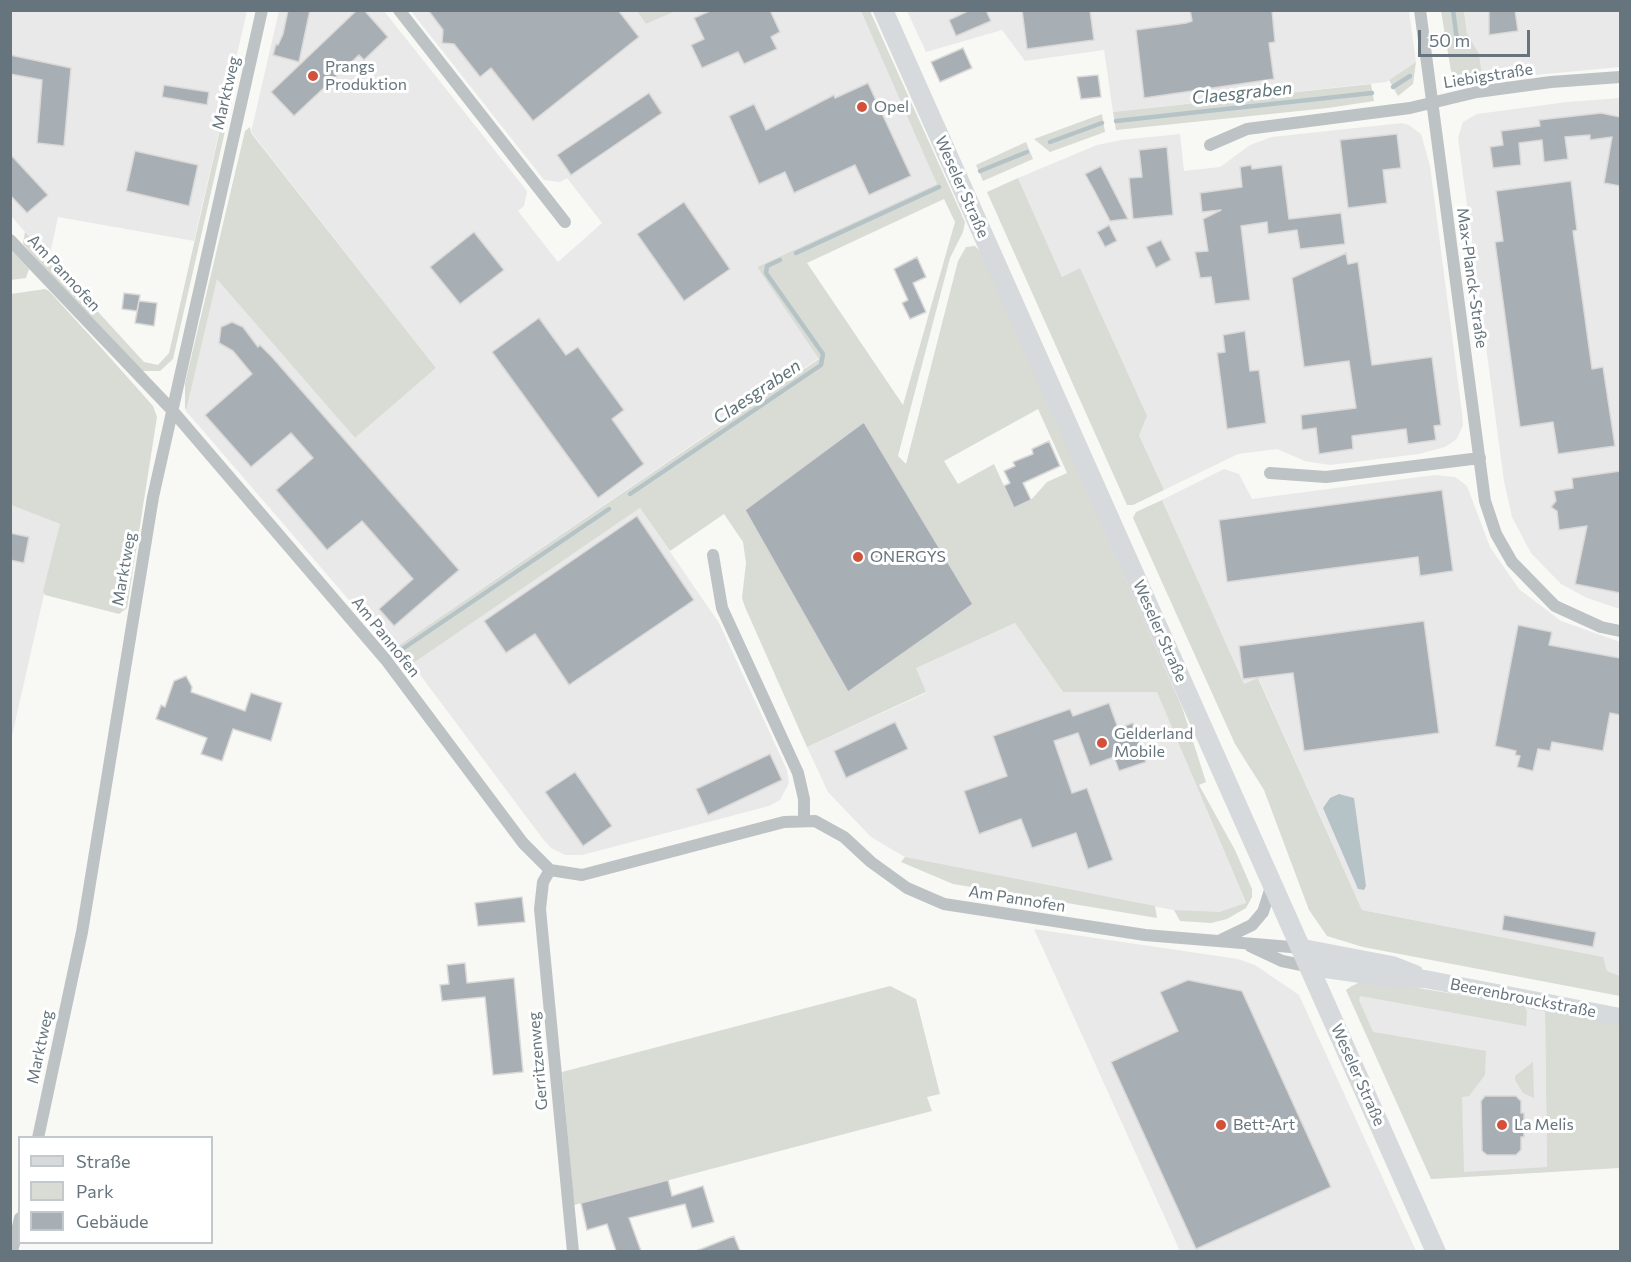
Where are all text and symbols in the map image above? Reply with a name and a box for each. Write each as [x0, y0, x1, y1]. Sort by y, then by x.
scale bar [1421, 18, 1534, 56]
text: 50 m [1429, 29, 1470, 51]
street label: Marktweg [208, 54, 244, 132]
place label: Prangs Produktion [325, 57, 407, 95]
street label: Liebigstraße [1442, 59, 1534, 93]
marker: Prangs Produktion [306, 69, 320, 83]
water label: Claesgraben [1191, 77, 1293, 109]
place label: Opel [874, 97, 909, 117]
marker: Opel [855, 100, 869, 114]
street label: Weseler Straße [931, 133, 993, 241]
street label: Max-Planck-Straße [1453, 207, 1491, 349]
street label: Am Pannofen [24, 231, 104, 315]
water label: Claesgraben [709, 355, 805, 429]
street label: Marktweg [108, 531, 140, 607]
place label: ONERGYS [870, 547, 946, 567]
marker: ONERGYS [851, 550, 865, 564]
street label: Weseler Straße [1129, 577, 1191, 685]
street label: Am Pannofen [348, 593, 424, 681]
place label: Gelderland Mobile [1114, 724, 1193, 762]
marker: Gelderland Mobile [1095, 736, 1109, 750]
street label: Am Pannofen [967, 882, 1067, 916]
street label: Beerenbrouckstraße [1448, 974, 1598, 1022]
street label: Marktweg [23, 1008, 57, 1086]
street label: Gerritzenweg [524, 1011, 552, 1111]
street label: Weseler Straße [1327, 1021, 1389, 1129]
place label: Bett-Art [1233, 1115, 1295, 1135]
place label: La Melis [1514, 1115, 1574, 1135]
marker: Bett-Art [1214, 1118, 1228, 1132]
marker: La Melis [1495, 1118, 1509, 1132]
legend [18, 1136, 213, 1244]
text: Straße [76, 1150, 131, 1172]
text: Park [76, 1180, 114, 1202]
text: Gebäude [76, 1210, 149, 1232]

